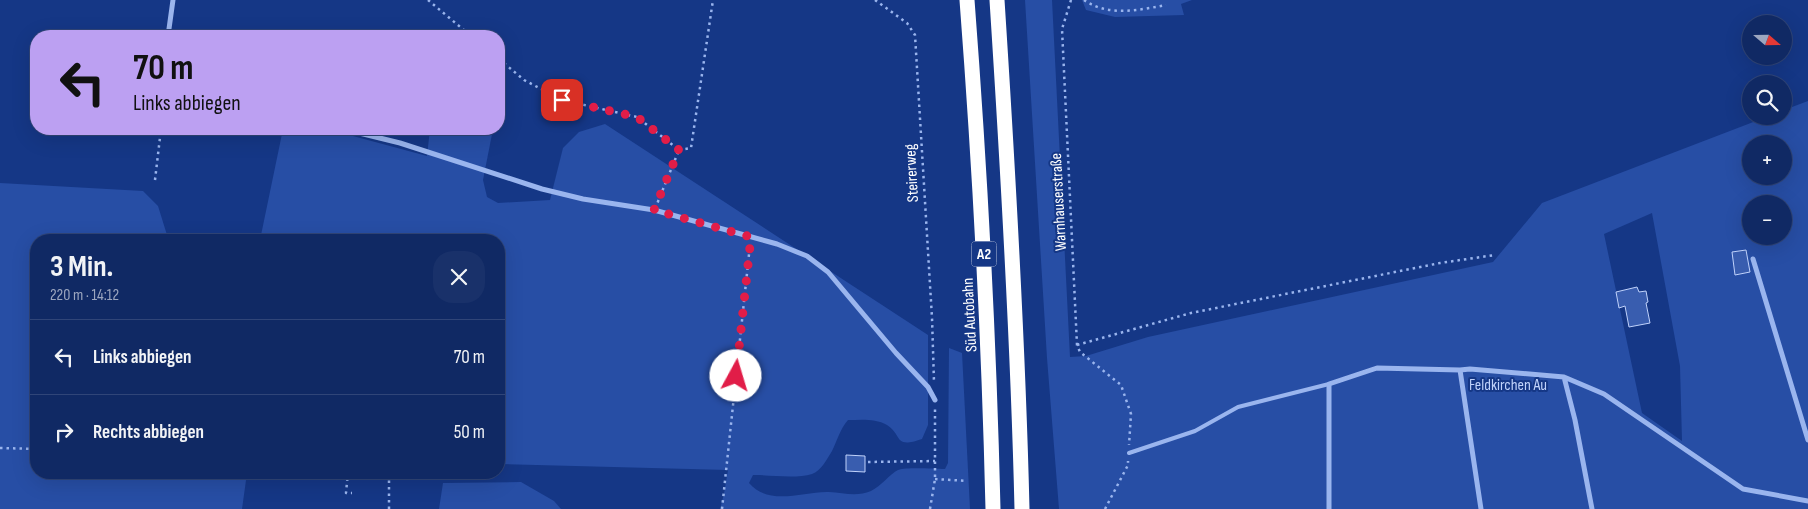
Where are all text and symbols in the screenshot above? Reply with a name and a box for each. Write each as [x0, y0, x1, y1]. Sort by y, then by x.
north arrow [1742, 15, 1792, 65]
map controls [1742, 15, 1792, 245]
text: 70 m [133, 47, 193, 90]
icon: left [50, 50, 115, 115]
button: search [1742, 75, 1792, 125]
pin [541, 79, 583, 121]
icon: arrive [548, 86, 576, 114]
text: Links abbiegen [133, 90, 241, 117]
button: + [1742, 135, 1792, 185]
street label: Steirerweg [901, 143, 923, 203]
street label: Warnhauserstraße [1047, 153, 1071, 251]
button: − [1742, 195, 1792, 245]
road number: A2 [972, 242, 996, 266]
text: 3 Min. [50, 249, 113, 285]
button: close [433, 251, 485, 303]
street label: Süd Autobahn [959, 277, 981, 353]
text: 220 m · 14:12 [50, 286, 119, 305]
icon: left [50, 343, 78, 371]
text: Links abbiegen [93, 346, 191, 369]
text: 70 m [454, 346, 485, 369]
position arrow [709, 349, 761, 401]
park label: Feldkirchen Au [1469, 376, 1547, 395]
icon: right [50, 418, 78, 446]
text: Rechts abbiegen [93, 421, 204, 444]
text: 50 m [454, 421, 485, 444]

